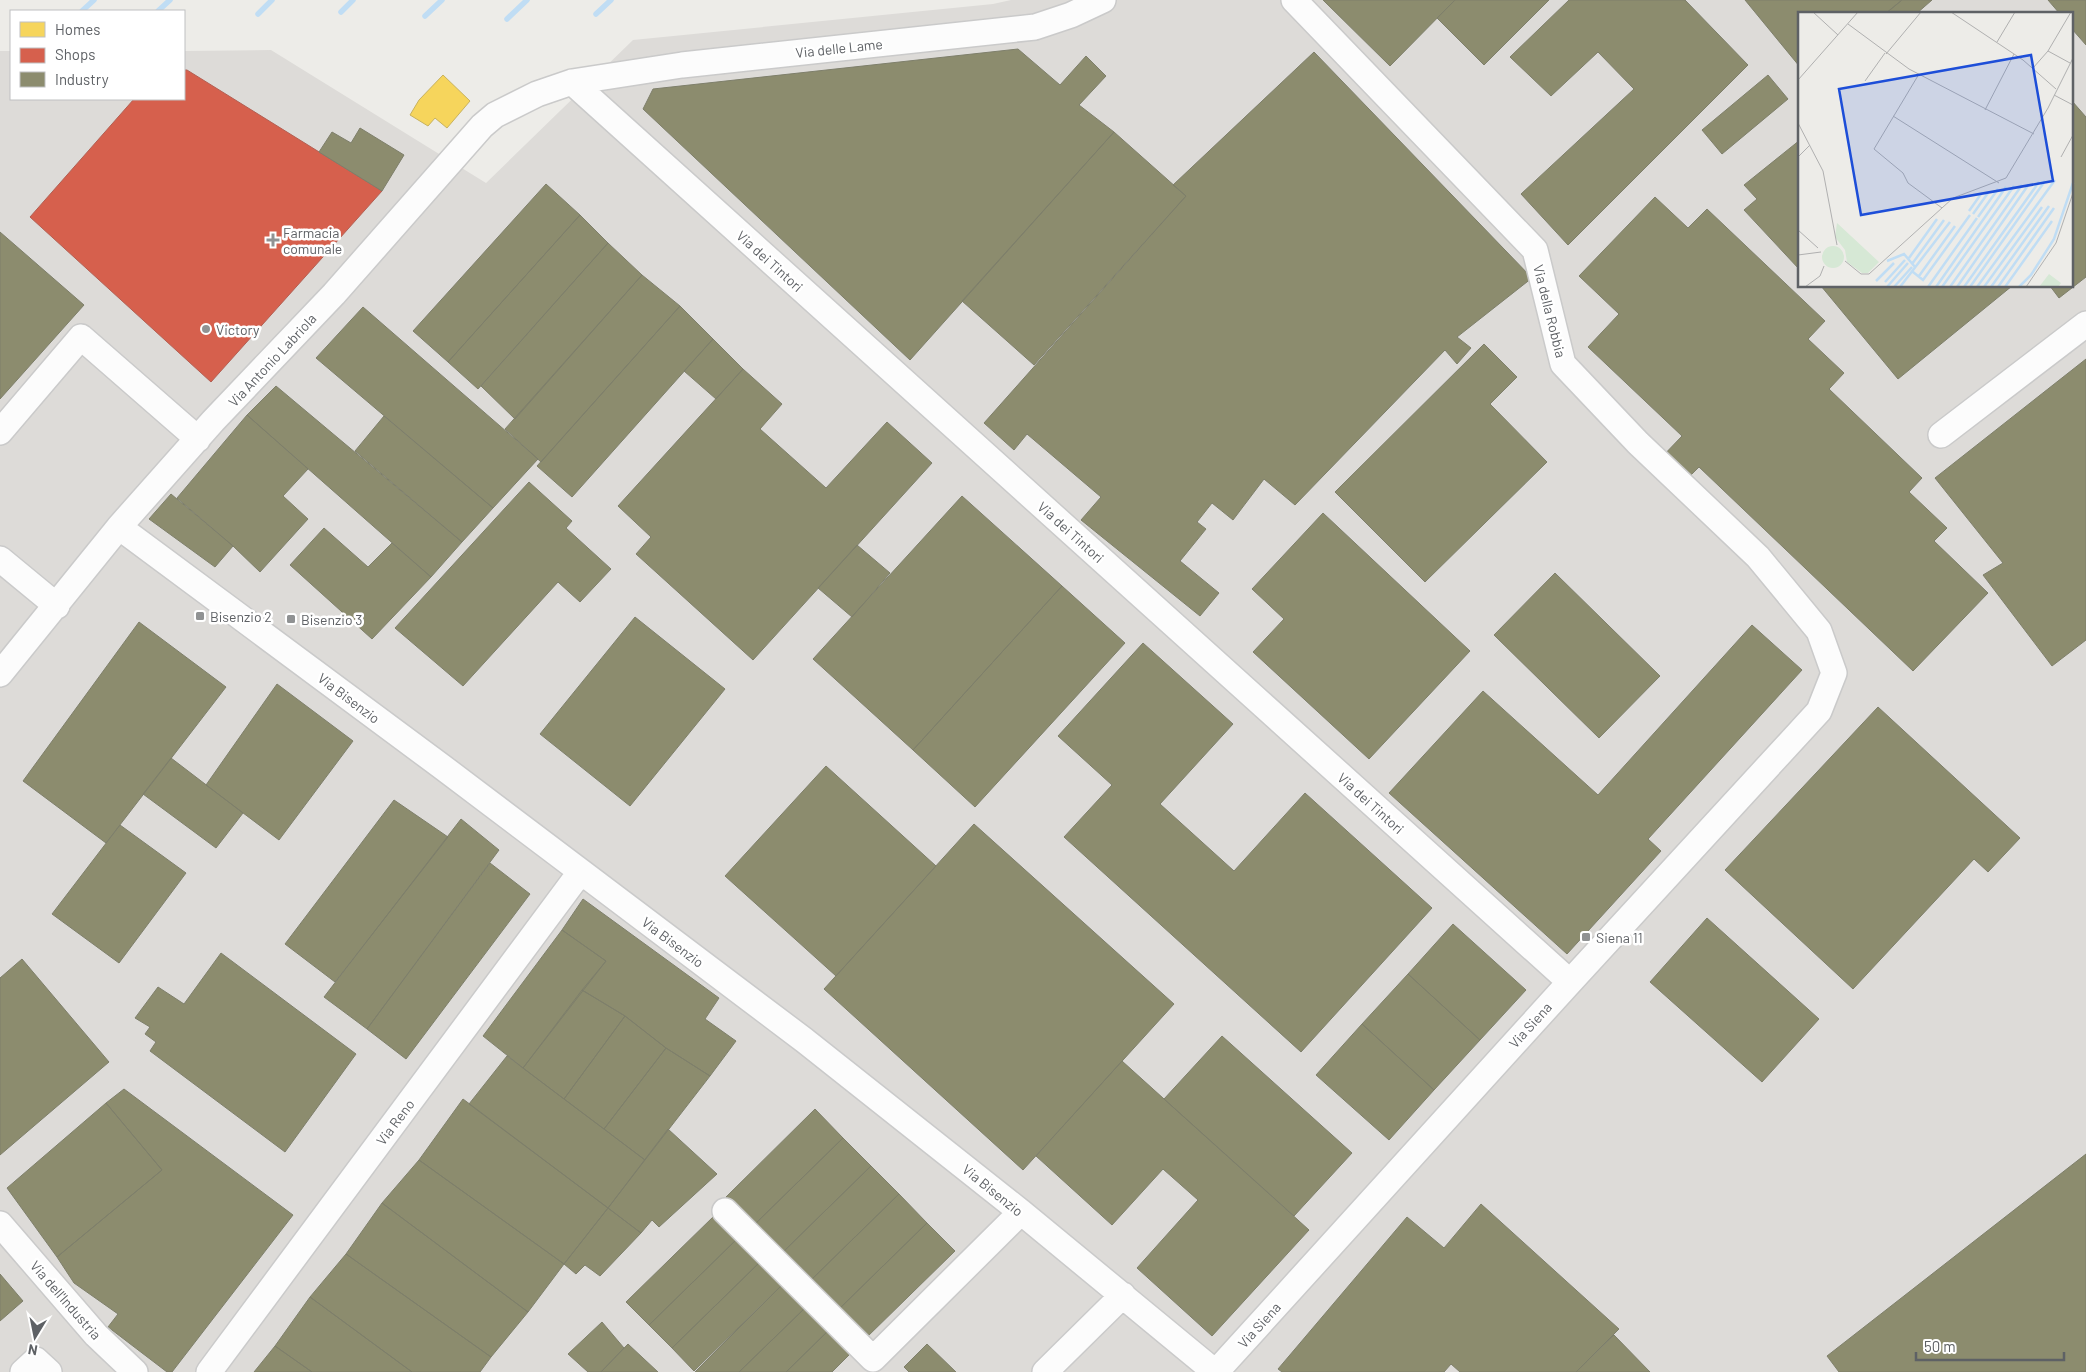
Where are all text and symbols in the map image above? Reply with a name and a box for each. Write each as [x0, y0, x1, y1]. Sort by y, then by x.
legend [10, 10, 185, 100]
inset map [1798, 12, 2074, 288]
text: Homes [55, 20, 100, 38]
street label: Via delle Lame [795, 35, 883, 61]
text: Shops [55, 45, 95, 63]
text: Industry [55, 70, 109, 88]
place label: Farmacia comunale [283, 224, 342, 257]
street label: Via dei Tintori [733, 227, 807, 295]
marker: Farmacia comunale [267, 234, 279, 246]
street label: Via della Robbia [1530, 263, 1570, 359]
street label: Via Antonio Labriola [224, 310, 320, 410]
place label: Victory [216, 321, 260, 338]
marker: Victory [200, 323, 212, 335]
street label: Via dei Tintori [1034, 498, 1108, 566]
place label: Bisenzio 2 [210, 608, 272, 625]
marker: Bisenzio 2 [194, 610, 206, 622]
place label: Bisenzio 3 [301, 611, 363, 628]
marker: Bisenzio 3 [285, 613, 297, 625]
street label: Via Bisenzio [315, 669, 383, 727]
street label: Via dei Tintori [1334, 769, 1408, 837]
street label: Via Bisenzio [639, 913, 707, 971]
place label: Siena 11 [1596, 929, 1643, 946]
marker: Siena 11 [1580, 931, 1592, 943]
street label: Via Siena [1505, 999, 1555, 1051]
street label: Via Reno [372, 1096, 418, 1148]
street label: Via Bisenzio [959, 1160, 1027, 1220]
street label: Via dell'Industria [27, 1257, 105, 1343]
street label: Via Siena [1234, 1299, 1284, 1351]
north arrow [10, 1312, 60, 1362]
scale bar [1916, 1330, 2064, 1362]
text: 50 m [1924, 1337, 1956, 1355]
text: N [27, 1341, 39, 1359]

